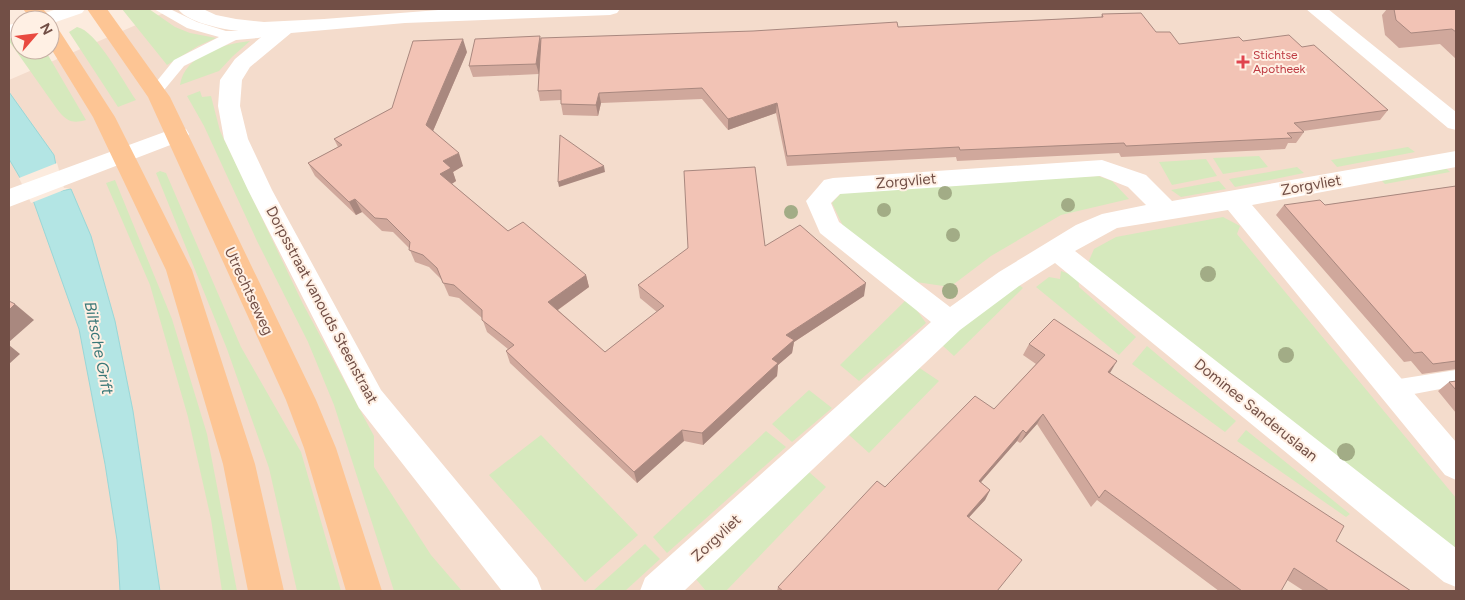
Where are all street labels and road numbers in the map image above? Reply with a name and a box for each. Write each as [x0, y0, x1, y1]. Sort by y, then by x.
street label: Zorgvliet [875, 169, 937, 193]
street label: Zorgvliet [1280, 171, 1343, 199]
street label: Dorpsstraat vanouds Steenstraat [262, 203, 382, 407]
street label: Utrechtseweg [221, 244, 277, 338]
street label: Dominee Sanderuslaan [1191, 355, 1321, 465]
street label: Zorgvliet [688, 511, 745, 565]

